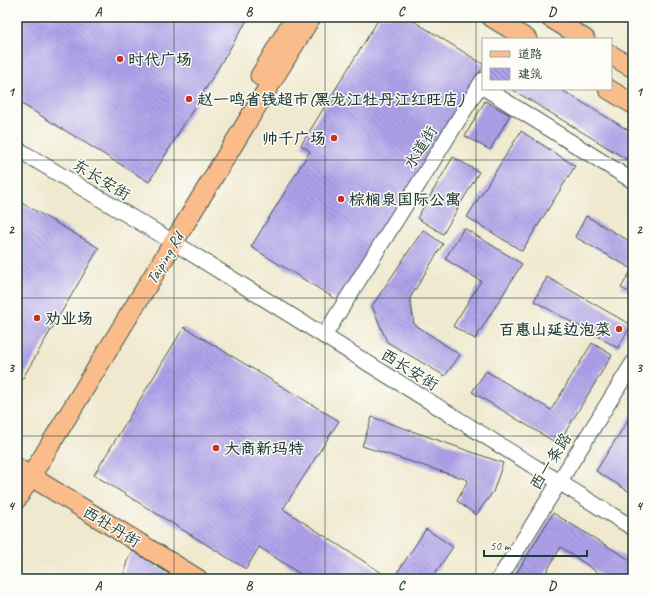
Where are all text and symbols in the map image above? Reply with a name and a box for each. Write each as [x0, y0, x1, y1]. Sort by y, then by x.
text: A [95, 4, 103, 20]
text: B [246, 4, 254, 20]
text: C [398, 4, 406, 20]
text: D [548, 4, 557, 20]
legend [482, 38, 612, 90]
text: 道路 [518, 46, 542, 62]
place label: 时代广场 [128, 50, 192, 70]
marker: 时代广场 [115, 54, 125, 64]
text: 建筑 [518, 66, 542, 82]
text: 1 [8, 84, 16, 100]
text: 1 [636, 84, 644, 100]
place label: 赵一鸣省钱超市(黑龙江牡丹江红旺店) [197, 90, 465, 110]
marker: 赵一鸣省钱超市(黑龙江牡丹江红旺店) [184, 94, 194, 104]
street label: 水道街 [400, 122, 442, 173]
place label: 帅千广场 [262, 129, 326, 149]
marker: 帅千广场 [329, 133, 339, 143]
street label: 东长安街 [69, 155, 134, 205]
place label: 棕榈泉国际公寓 [349, 190, 461, 210]
marker: 棕榈泉国际公寓 [336, 194, 346, 204]
text: 2 [8, 222, 15, 238]
text: 2 [636, 222, 643, 238]
street label: Taiping Rd [142, 227, 189, 288]
place label: 劝业场 [45, 309, 93, 329]
marker: 劝业场 [32, 313, 42, 323]
place label: 百惠山延边泡菜 [499, 320, 611, 340]
marker: 百惠山延边泡菜 [614, 324, 624, 334]
street label: 西长安街 [377, 344, 442, 395]
text: 3 [8, 360, 15, 376]
text: 3 [636, 360, 643, 376]
street label: 西一条路 [525, 429, 576, 494]
place label: 大商新玛特 [224, 439, 304, 459]
marker: 大商新玛特 [211, 443, 221, 453]
text: 4 [8, 498, 16, 514]
text: 4 [636, 498, 644, 514]
street label: 西牡丹街 [79, 502, 144, 552]
scale bar [484, 532, 587, 558]
text: 50 m [490, 538, 512, 554]
text: A [95, 578, 103, 594]
text: B [246, 578, 254, 594]
text: C [398, 578, 406, 594]
text: D [548, 578, 557, 594]

